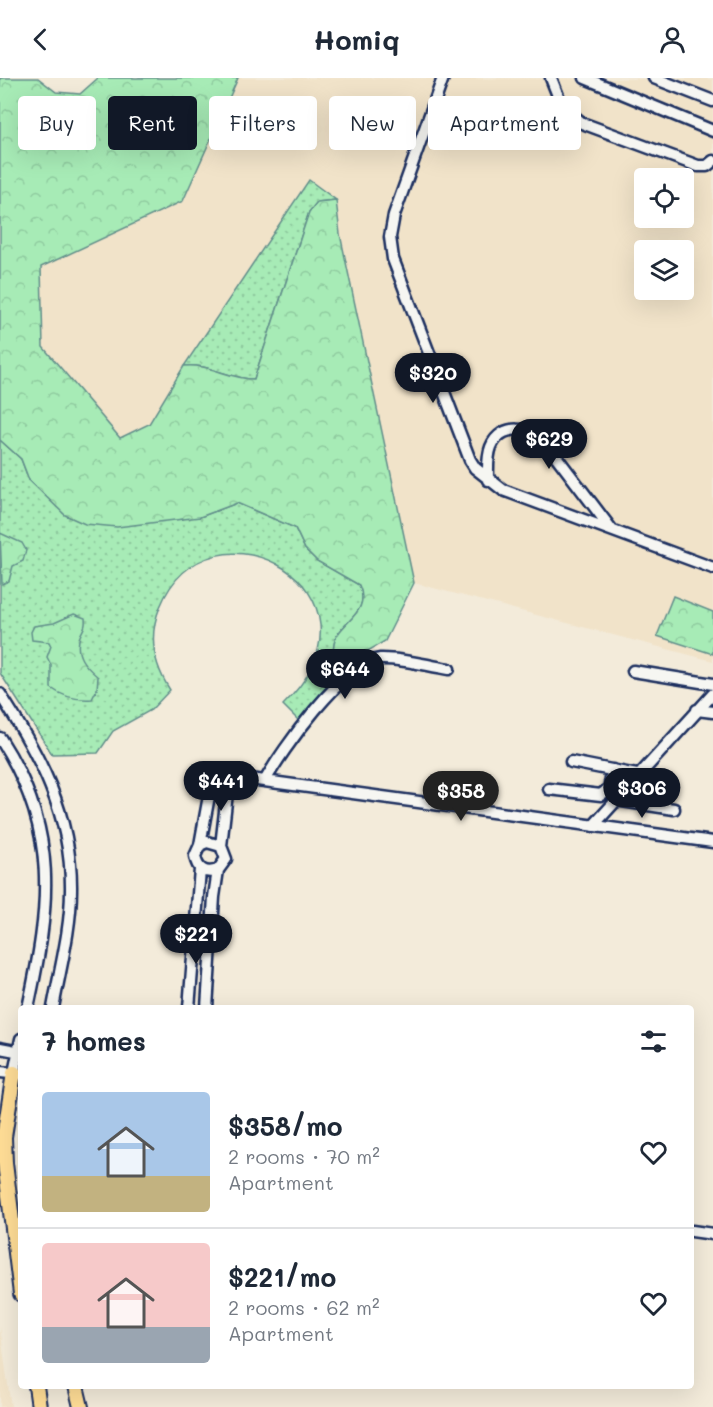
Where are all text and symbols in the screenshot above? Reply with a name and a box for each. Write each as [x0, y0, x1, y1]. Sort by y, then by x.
text: Homiq [313, 22, 400, 57]
icon: back [24, 23, 57, 56]
icon: person [656, 23, 689, 56]
chip: Buy [18, 96, 96, 150]
chip: Rent [108, 96, 197, 150]
chip: Filters [209, 96, 317, 150]
chip: New [329, 96, 416, 150]
chip: Apartment [428, 96, 581, 150]
map controls [634, 168, 694, 300]
button: locate [634, 168, 694, 228]
button: layers [634, 240, 694, 300]
pin: $320 [397, 353, 469, 404]
text: $320 [409, 359, 457, 385]
pin: $629 [513, 419, 585, 470]
text: $629 [525, 425, 573, 451]
pin: $644 [309, 649, 381, 700]
text: $644 [320, 655, 370, 681]
pin: $441 [185, 761, 257, 812]
text: $441 [198, 767, 244, 793]
pin: $306 [606, 768, 678, 819]
pin: $358 [425, 771, 497, 822]
text: $306 [617, 774, 667, 800]
text: $358 [437, 777, 485, 803]
pin: $221 [160, 914, 232, 965]
text: $221 [174, 920, 218, 946]
text: 7 homes [42, 1024, 146, 1058]
icon: filters [637, 1025, 670, 1058]
text: $358/mo [228, 1109, 343, 1143]
icon: home [90, 1116, 162, 1188]
icon: heart [637, 1136, 670, 1169]
text: 2 rooms · 70 m² [228, 1143, 380, 1169]
text: Apartment [228, 1169, 334, 1195]
text: $221/mo [228, 1260, 336, 1294]
icon: home [90, 1267, 162, 1339]
icon: heart [637, 1287, 670, 1320]
text: 2 rooms · 62 m² [228, 1294, 380, 1320]
text: Apartment [228, 1320, 334, 1346]

